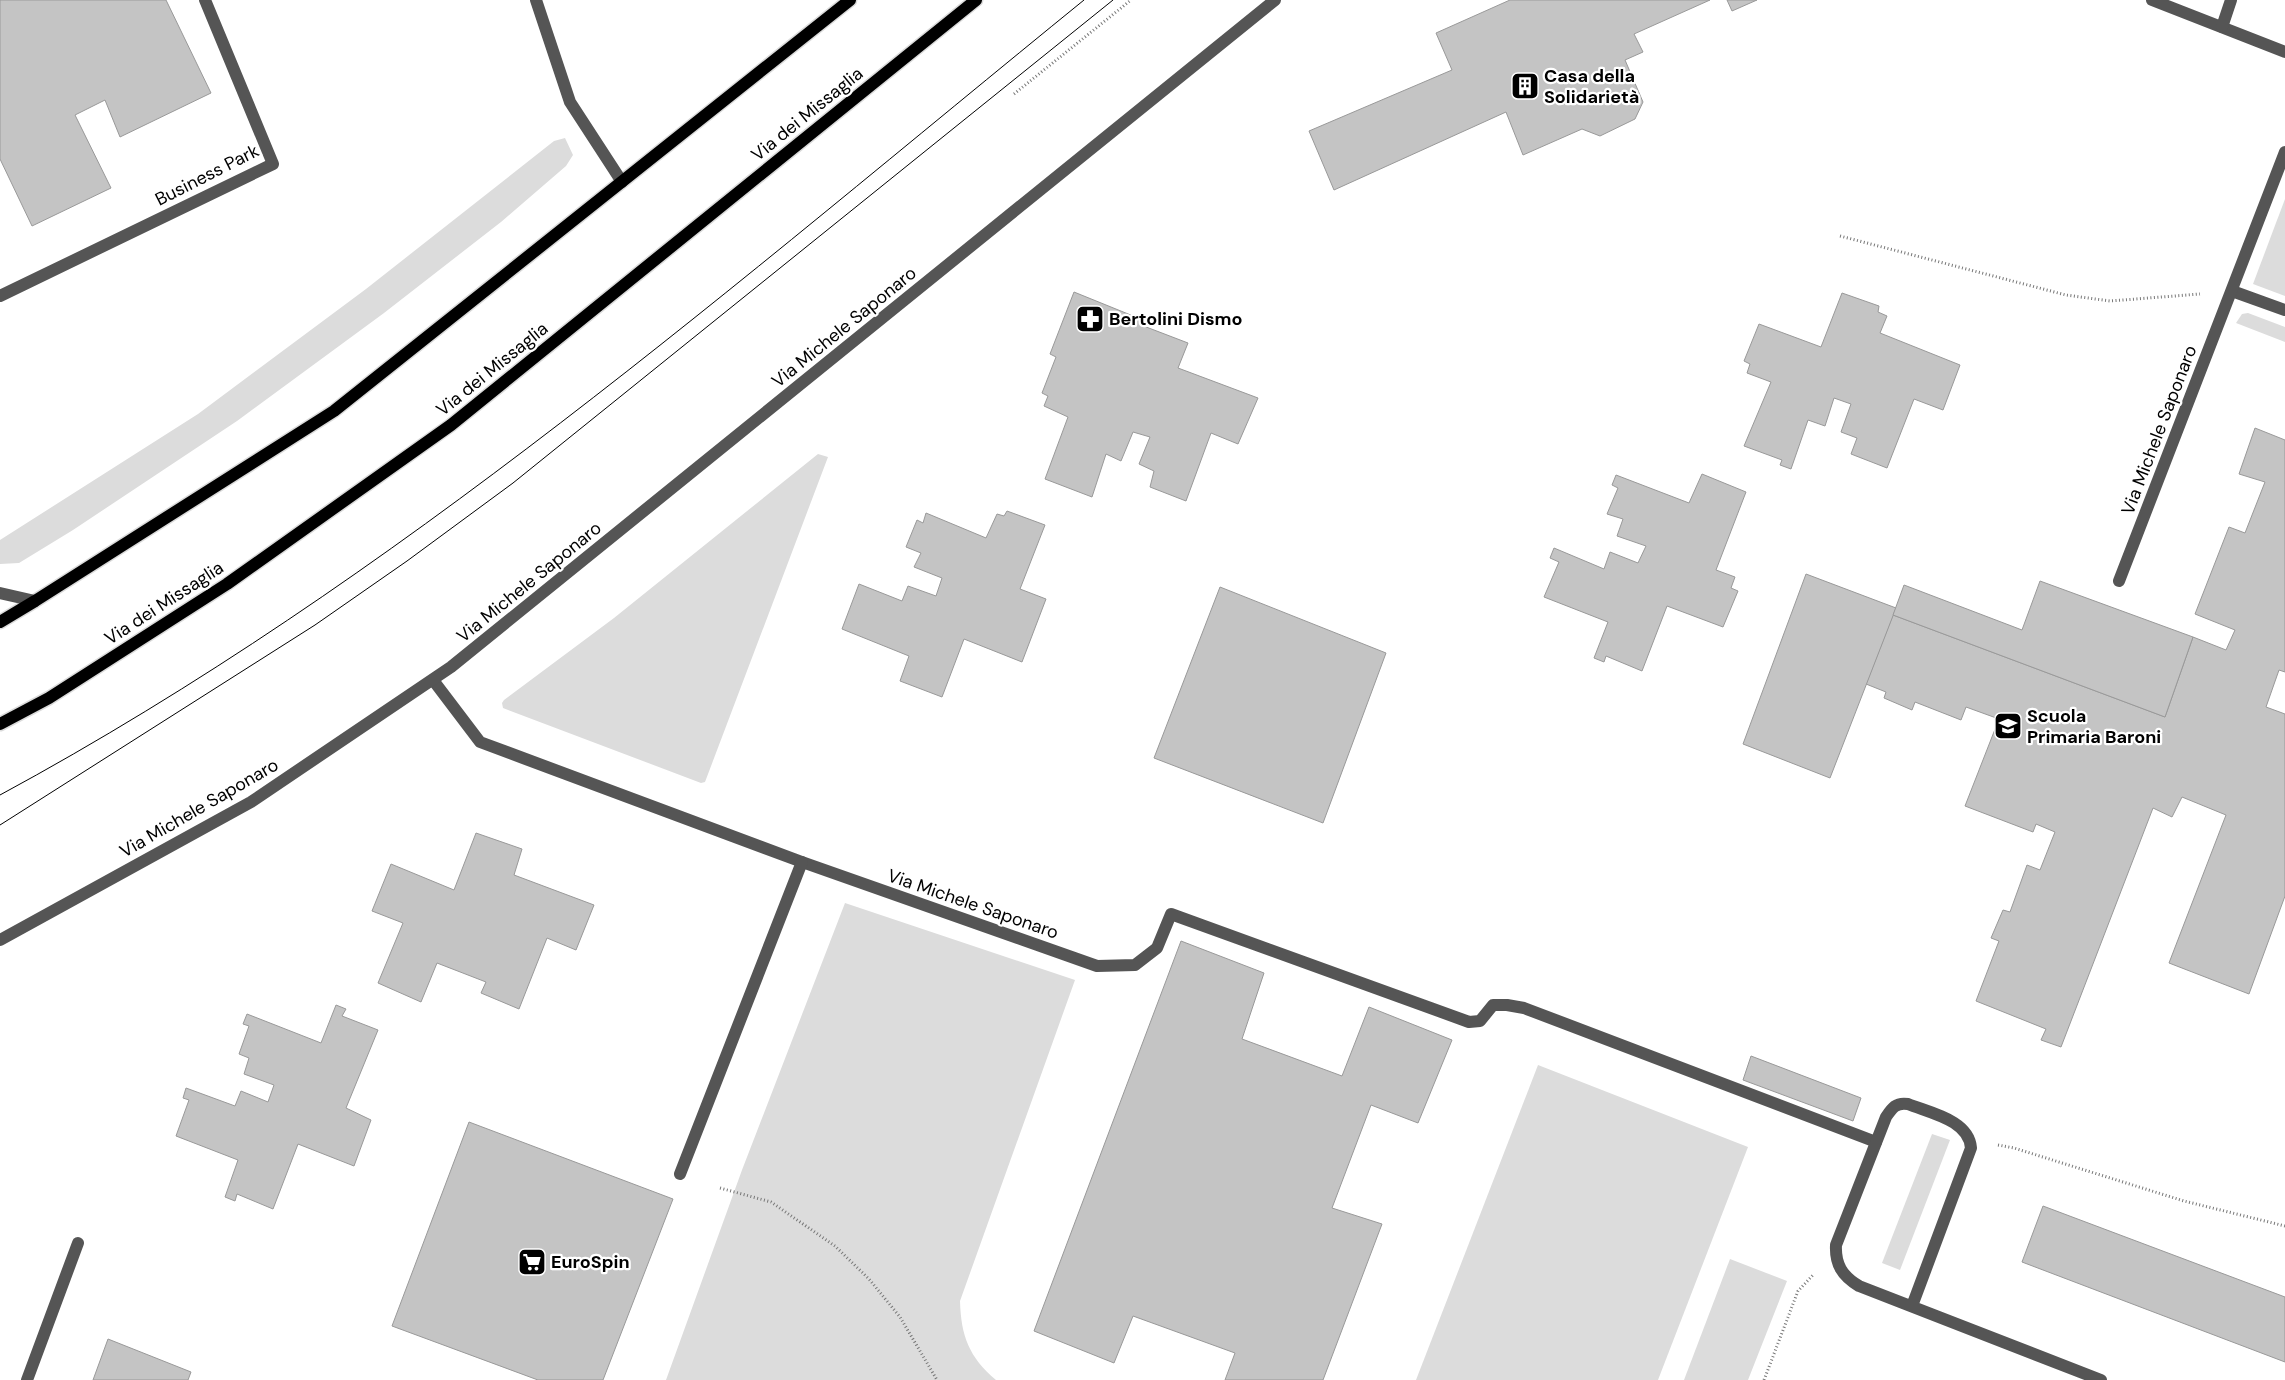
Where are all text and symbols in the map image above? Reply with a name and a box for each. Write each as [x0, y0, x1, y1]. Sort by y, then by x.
street label: Via dei Missaglia [746, 62, 868, 166]
place label: Casa della Solidarietà [1544, 64, 1639, 109]
building icon: Casa della Solidarietà [1510, 71, 1540, 101]
street label: Business Park [151, 139, 263, 211]
street label: Via Michele Saponaro [767, 261, 921, 393]
pharmacy icon: Bertolini Dismo [1075, 304, 1105, 334]
place label: Bertolini Dismo [1109, 307, 1242, 331]
street label: Via dei Missaglia [431, 317, 553, 421]
street label: Via Michele Saponaro [2116, 342, 2202, 518]
street label: Via Michele Saponaro [452, 516, 606, 648]
street label: Via dei Missaglia [100, 556, 228, 650]
place label: Scuola Primaria Baroni [2027, 704, 2161, 749]
school or university icon: Scuola Primaria Baroni [1993, 711, 2023, 741]
street label: Via Michele Saponaro [115, 753, 283, 863]
street label: Via Michele Saponaro [884, 863, 1062, 945]
supermarket icon: EuroSpin [517, 1247, 547, 1277]
place label: EuroSpin [551, 1250, 629, 1274]

